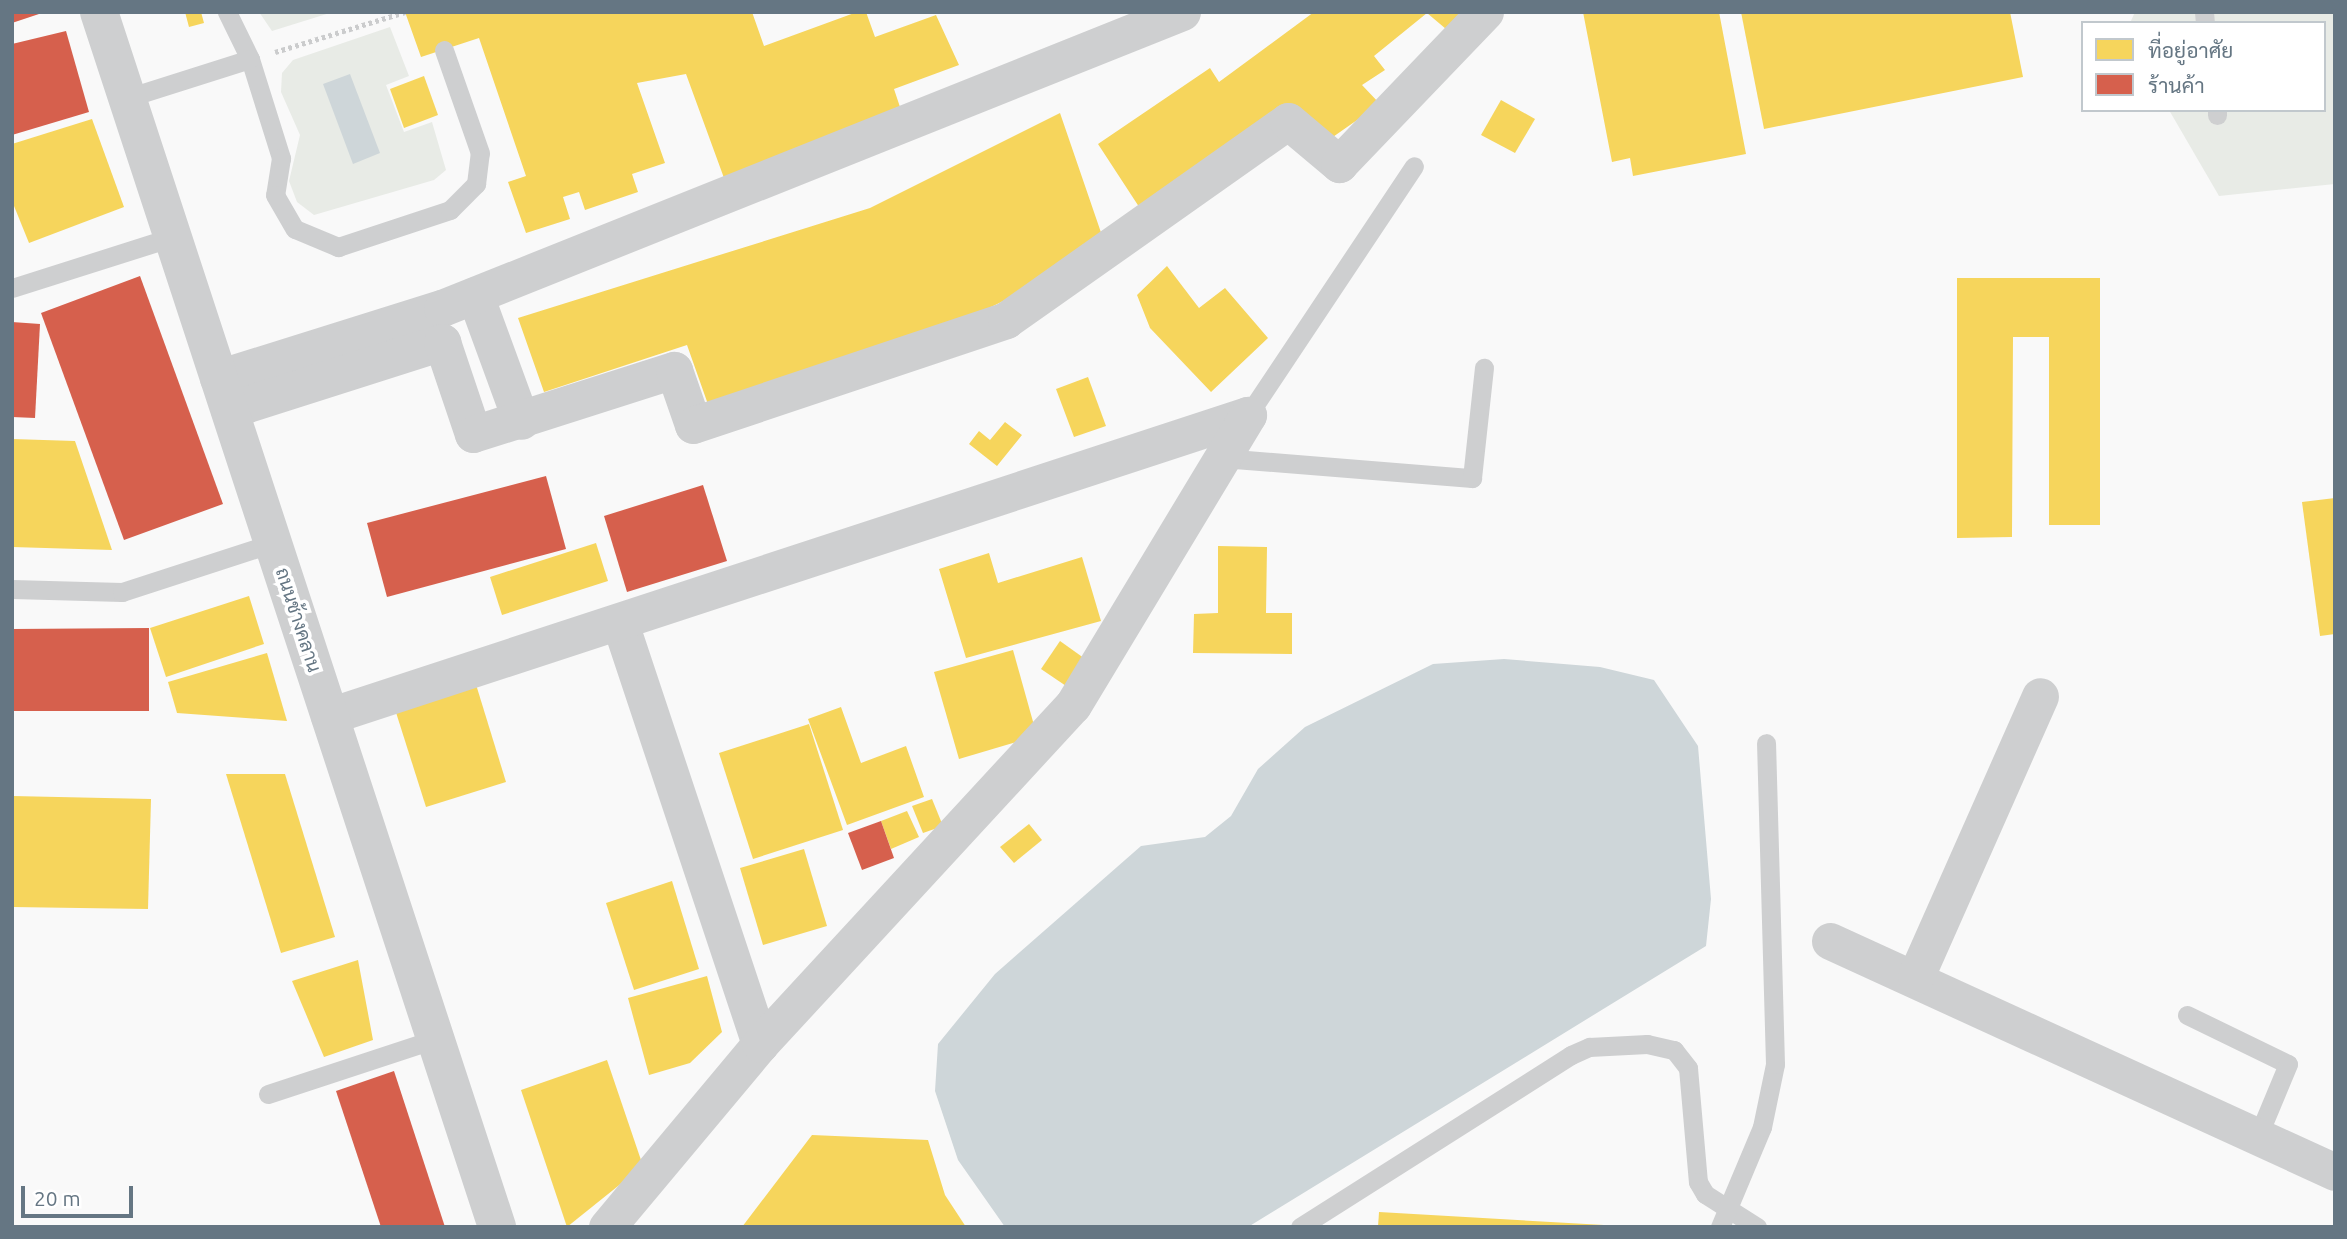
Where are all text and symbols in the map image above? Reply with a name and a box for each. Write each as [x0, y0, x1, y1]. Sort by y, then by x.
legend [2081, 21, 2326, 112]
text: ที่อยู่อาศัย [2148, 38, 2233, 62]
text: ร้านค้า [2148, 73, 2205, 97]
street label: ถนนช้างคลาน [270, 565, 326, 675]
scale bar [24, 1172, 136, 1216]
text: 20 m [34, 1186, 81, 1210]

